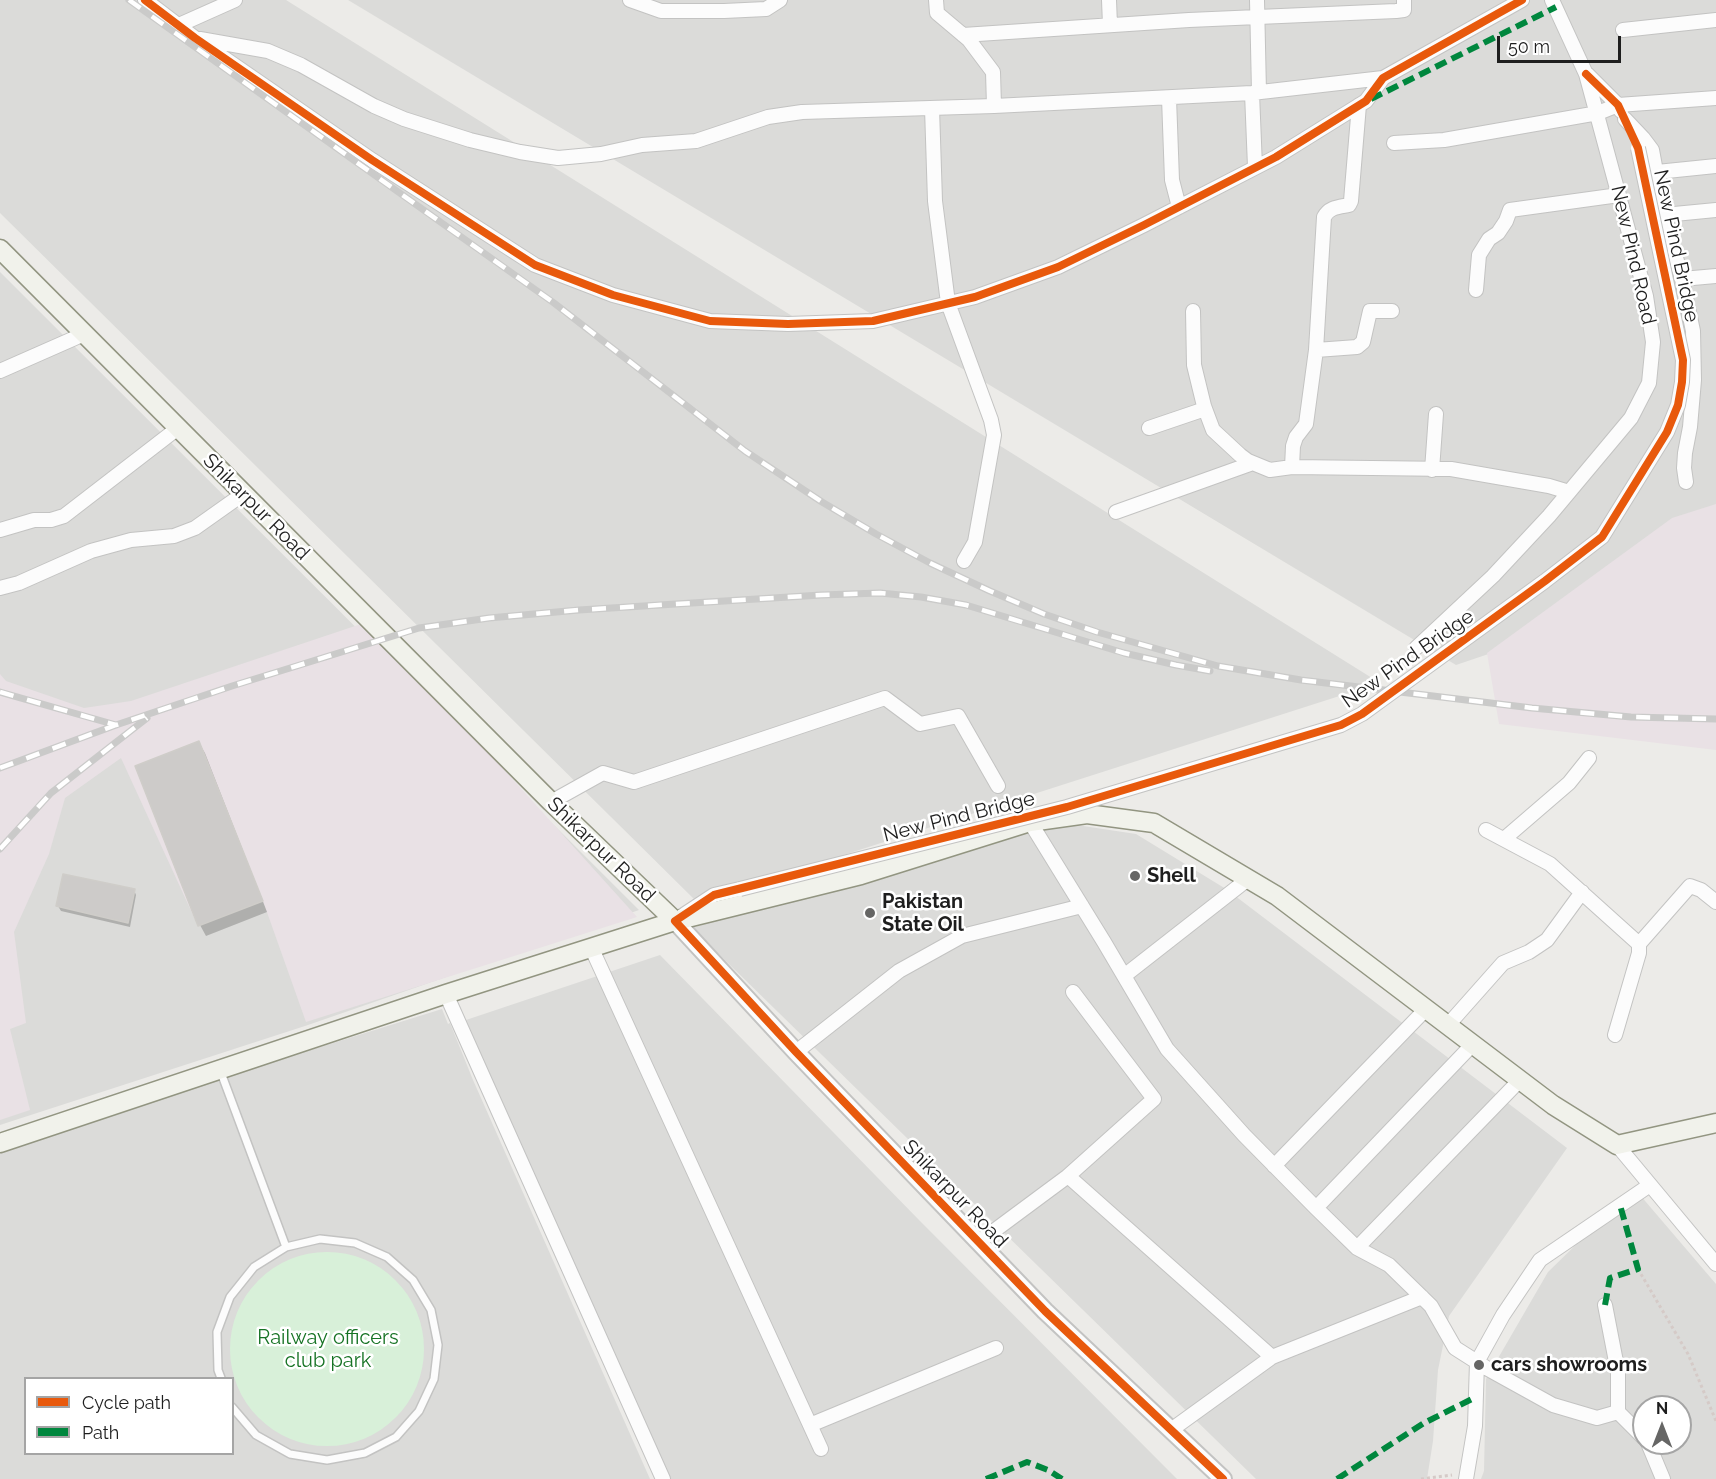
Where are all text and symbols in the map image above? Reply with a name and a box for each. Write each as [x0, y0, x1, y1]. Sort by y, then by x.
scale bar [1500, 24, 1624, 62]
text: 50 m [1508, 36, 1550, 57]
street label: New Pind Bridge [1648, 168, 1704, 324]
street label: New Pind Road [1605, 183, 1661, 327]
street label: Shikarpur Road [198, 449, 314, 565]
street label: New Pind Bridge [1337, 605, 1479, 713]
street label: New Pind Bridge [881, 787, 1037, 847]
street label: Shikarpur Road [542, 792, 660, 908]
place label: Shell [1147, 864, 1196, 888]
marker: Shell [1128, 869, 1142, 883]
place label: Pakistan State Oil [882, 890, 964, 937]
marker: Pakistan State Oil [863, 906, 877, 920]
street label: Shikarpur Road [897, 1135, 1013, 1253]
park label: Railway officers club park [257, 1326, 399, 1373]
place label: cars showrooms [1491, 1353, 1647, 1377]
marker: cars showrooms [1472, 1358, 1486, 1372]
legend [24, 1377, 234, 1455]
text: Cycle path [82, 1392, 171, 1413]
north arrow [1632, 1395, 1692, 1455]
text: N [1656, 1399, 1668, 1418]
text: Path [82, 1422, 119, 1443]

